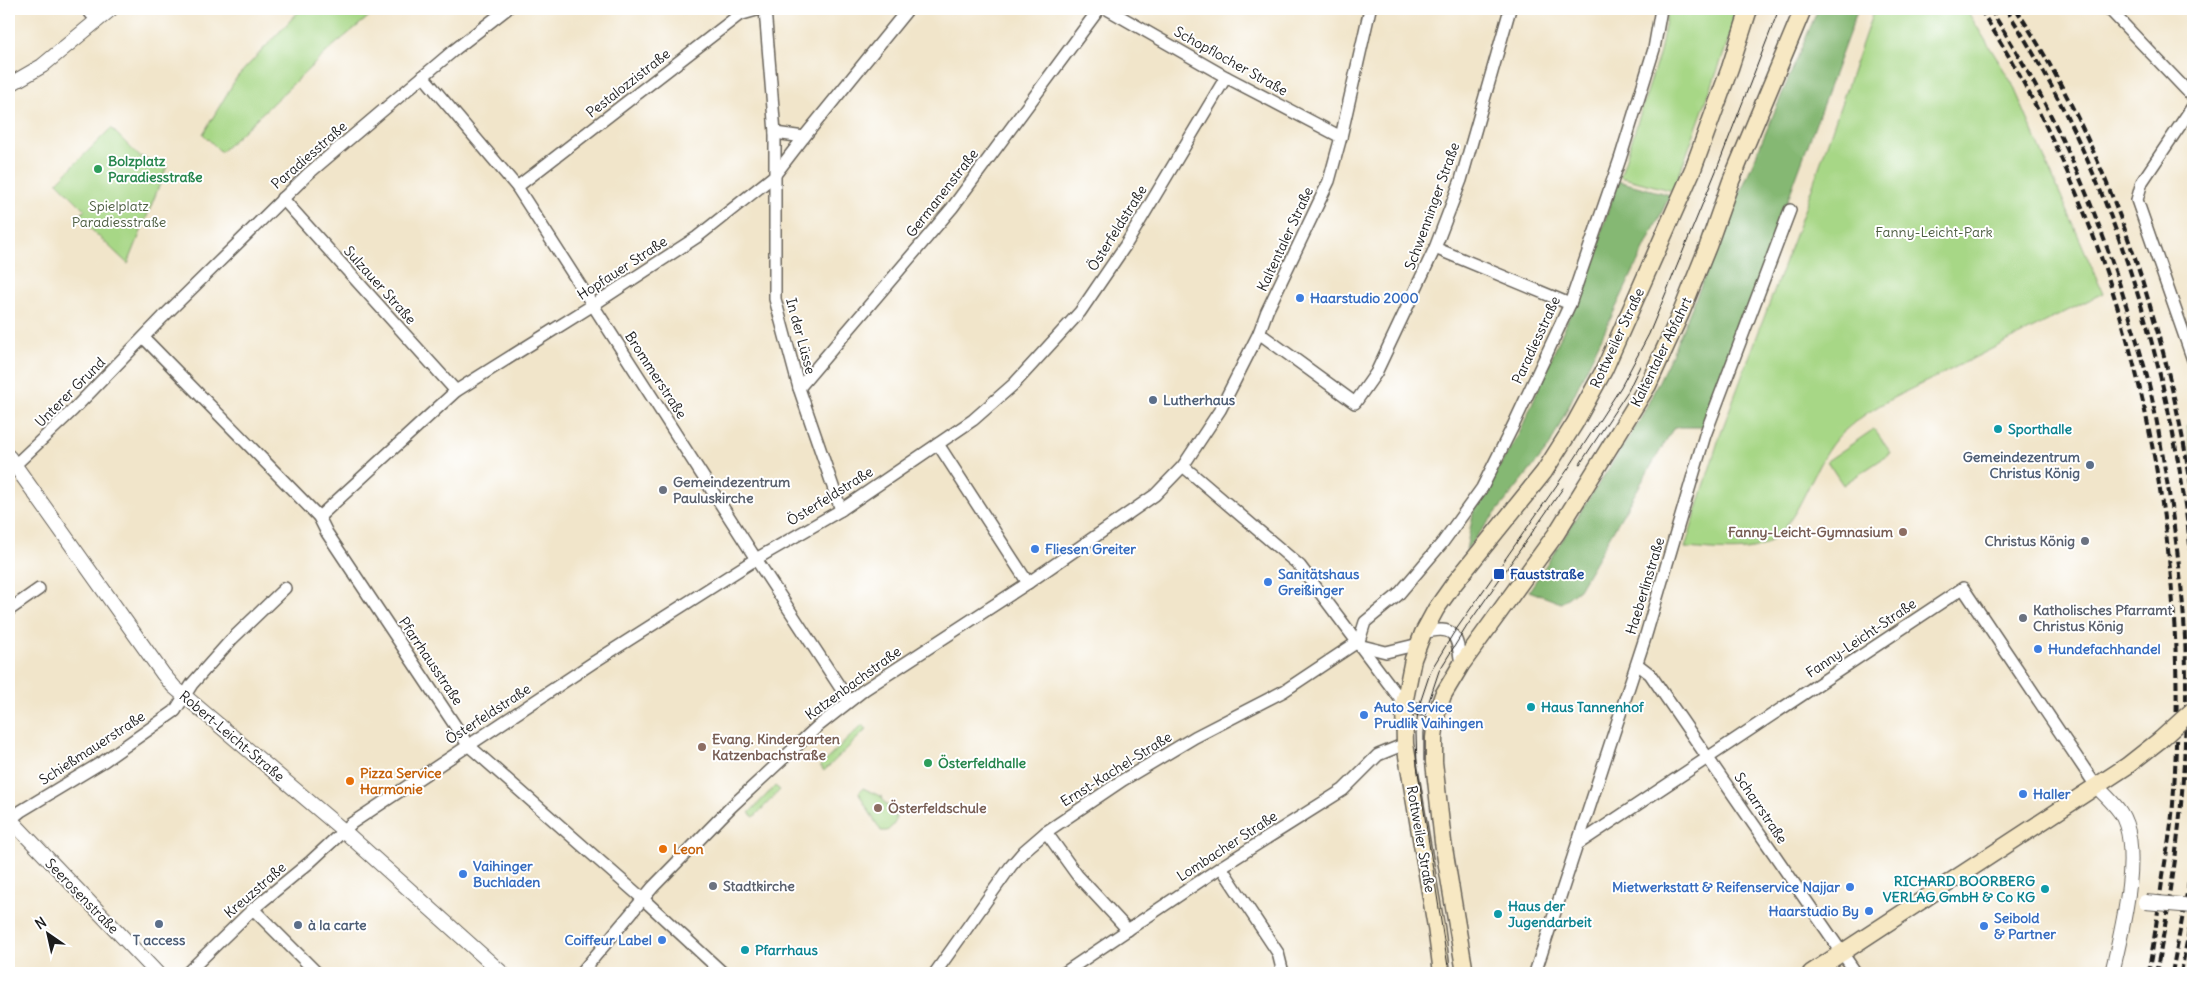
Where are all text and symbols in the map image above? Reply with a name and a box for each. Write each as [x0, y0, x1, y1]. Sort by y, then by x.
street label: Schopflocher Straße [1171, 22, 1291, 100]
street label: Pestalozzistraße [582, 45, 674, 121]
street label: Paradiesstraße [267, 117, 351, 193]
street label: Schwenninger Straße [1401, 140, 1463, 272]
street label: Germanenstraße [902, 145, 982, 241]
place label: Bolzplatz Paradiesstraße [108, 152, 203, 186]
marker: Bolzplatz Paradiesstraße [92, 163, 104, 175]
street label: Österfeldstraße [1083, 182, 1151, 274]
street label: Kaltentaler Straße [1253, 184, 1317, 294]
park label: Spielplatz Paradiesstraße [72, 197, 166, 231]
park label: Fanny-Leicht-Park [1875, 223, 1993, 241]
street label: Hopfauer Straße [574, 232, 670, 304]
street label: Sulzauer Straße [340, 242, 420, 328]
street label: Rottweiler Straße [1586, 285, 1648, 391]
place label: Haarstudio 2000 [1310, 289, 1419, 307]
marker: Haarstudio 2000 [1294, 292, 1306, 304]
street label: Paradiesstraße [1508, 293, 1564, 387]
street label: Kaltentaler Abfahrt [1627, 294, 1695, 410]
street label: In der Lüsse [782, 296, 820, 376]
street label: Brommerstraße [621, 328, 691, 422]
street label: Unterer Grund [31, 353, 109, 431]
place label: Lutherhaus [1163, 391, 1236, 409]
marker: Lutherhaus [1147, 394, 1159, 406]
place label: Sporthalle [2008, 420, 2072, 438]
marker: Sporthalle [1992, 423, 2004, 435]
place label: Gemeindezentrum Christus König [1963, 448, 2081, 482]
marker: Gemeindezentrum Christus König [2084, 459, 2096, 471]
street label: Österfeldstraße [784, 462, 876, 530]
place label: Gemeindezentrum Pauluskirche [673, 473, 791, 507]
marker: Gemeindezentrum Pauluskirche [657, 484, 669, 496]
place label: Fanny-Leicht-Gymnasium [1728, 523, 1894, 541]
marker: Fanny-Leicht-Gymnasium [1897, 526, 1909, 538]
place label: Christus König [1984, 532, 2075, 550]
street label: Haeberlinstraße [1622, 535, 1668, 637]
marker: Christus König [2079, 535, 2091, 547]
place label: Fliesen Greiter [1045, 540, 1136, 558]
marker: Fliesen Greiter [1029, 543, 1041, 555]
place label: Sanitätshaus Greißinger [1278, 565, 1360, 599]
place label: Fauststraße [1510, 565, 1585, 583]
marker: Fauststraße [1492, 567, 1506, 581]
marker: Sanitätshaus Greißinger [1262, 576, 1274, 588]
street label: Fanny-Leicht-Straße [1802, 594, 1920, 682]
place label: Katholisches Pfarramt Christus König [2033, 601, 2173, 635]
marker: Katholisches Pfarramt Christus König [2017, 612, 2029, 624]
street label: Pfarrhausstraße [395, 613, 467, 709]
place label: Hundefachhandel [2048, 640, 2161, 658]
street label: Katzenbachstraße [802, 642, 904, 724]
marker: Hundefachhandel [2032, 643, 2044, 655]
street label: Österfeldstraße [442, 680, 534, 748]
street label: Robert-Leicht-Straße [176, 687, 288, 785]
place label: Auto Service Prudlik Vaihingen [1374, 698, 1483, 732]
place label: Haus Tannenhof [1541, 698, 1645, 716]
marker: Haus Tannenhof [1525, 701, 1537, 713]
street label: Schießmauerstraße [36, 707, 148, 789]
marker: Auto Service Prudlik Vaihingen [1358, 709, 1370, 721]
street label: Ernst-Kachel-Straße [1057, 728, 1175, 810]
place label: Evang. Kindergarten Katzenbachstraße [712, 730, 840, 764]
marker: Evang. Kindergarten Katzenbachstraße [696, 741, 708, 753]
place label: Österfeldhalle [938, 754, 1027, 772]
marker: Österfeldhalle [922, 757, 934, 769]
place label: Pizza Service Harmonie [360, 764, 442, 798]
street label: Scharrstraße [1731, 769, 1791, 847]
marker: Pizza Service Harmonie [344, 775, 356, 787]
street label: Rottweiler Straße [1403, 784, 1439, 894]
place label: Haller [2033, 785, 2071, 803]
marker: Haller [2017, 788, 2029, 800]
place label: Österfeldschule [888, 799, 987, 817]
marker: Österfeldschule [872, 802, 884, 814]
street label: Lombacher Straße [1173, 807, 1281, 885]
place label: Leon [673, 840, 704, 858]
marker: Leon [657, 843, 669, 855]
street label: Seerosenstraße [41, 854, 123, 938]
place label: Vaihinger Buchladen [473, 857, 540, 891]
street label: Kreuzstraße [220, 858, 290, 922]
marker: Vaihinger Buchladen [457, 868, 469, 880]
place label: RICHARD BOORBERG VERLAG GmbH & Co KG [1883, 872, 2035, 906]
place label: Stadtkirche [723, 877, 795, 895]
place label: Mietwerkstatt & Reifenservice Najjar [1612, 878, 1840, 896]
marker: Stadtkirche [707, 880, 719, 892]
marker: Mietwerkstatt & Reifenservice Najjar [1844, 881, 1856, 893]
marker: RICHARD BOORBERG VERLAG GmbH & Co KG [2039, 883, 2051, 895]
place label: Haus der Jugendarbeit [1508, 897, 1592, 931]
place label: Haarstudio By [1768, 902, 1859, 920]
marker: Haarstudio By [1863, 905, 1875, 917]
marker: Haus der Jugendarbeit [1492, 908, 1504, 920]
place label: Seibold & Partner [1994, 909, 2056, 943]
north arrow [22, 910, 72, 960]
text: N [32, 913, 50, 933]
place label: à la carte [308, 916, 367, 934]
marker: T access [153, 918, 165, 930]
marker: à la carte [292, 919, 304, 931]
marker: Seibold & Partner [1978, 920, 1990, 932]
place label: T access [133, 931, 186, 949]
place label: Coiffeur Label [564, 931, 652, 949]
marker: Coiffeur Label [656, 934, 668, 946]
place label: Pfarrhaus [755, 941, 818, 959]
marker: Pfarrhaus [739, 944, 751, 956]

